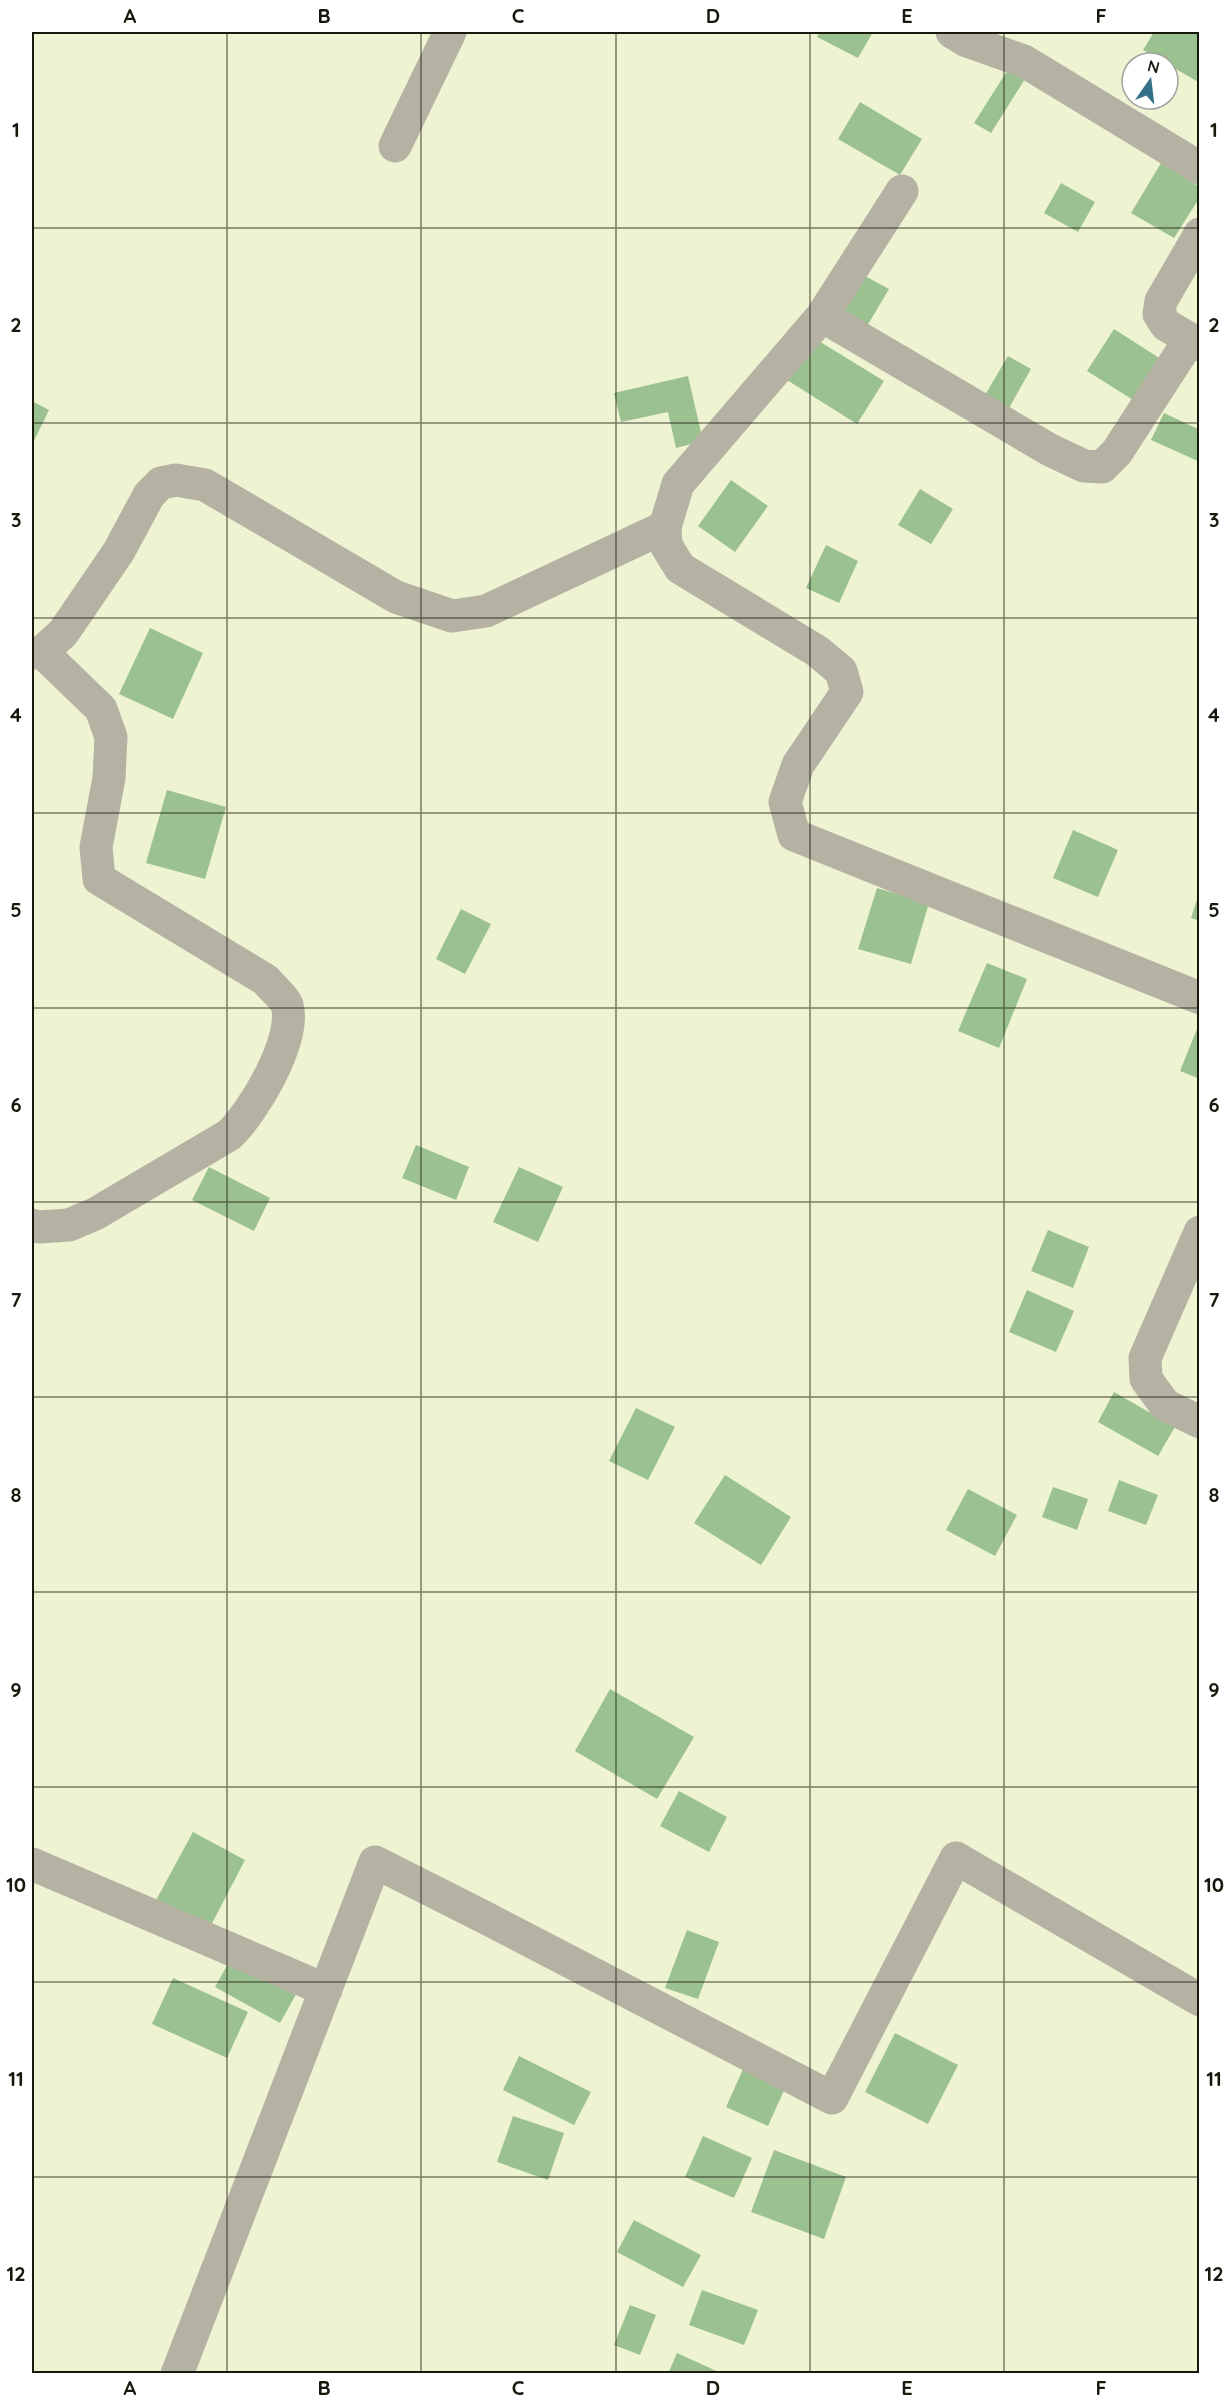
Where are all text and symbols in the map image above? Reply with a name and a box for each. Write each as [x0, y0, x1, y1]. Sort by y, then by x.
text: A [124, 3, 137, 28]
text: B [317, 3, 331, 28]
text: C [512, 3, 525, 28]
text: D [706, 3, 720, 28]
text: E [901, 3, 913, 28]
text: F [1095, 3, 1107, 28]
north arrow [1120, 51, 1180, 111]
text: N [1146, 55, 1162, 78]
text: 1 [12, 117, 20, 142]
text: 1 [1210, 117, 1218, 142]
text: 2 [10, 312, 22, 337]
text: 2 [1208, 312, 1220, 337]
text: 3 [11, 507, 21, 532]
text: 3 [1209, 507, 1219, 532]
text: 4 [10, 702, 22, 727]
text: 4 [1208, 702, 1220, 727]
text: 5 [10, 897, 22, 922]
text: 5 [1208, 897, 1220, 922]
text: 6 [10, 1092, 22, 1117]
text: 6 [1208, 1092, 1220, 1117]
text: 7 [11, 1287, 22, 1312]
text: 7 [1209, 1287, 1220, 1312]
text: 8 [11, 1482, 22, 1507]
text: 8 [1209, 1482, 1220, 1507]
text: 9 [10, 1677, 22, 1702]
text: 9 [1208, 1677, 1220, 1702]
text: 10 [6, 1872, 26, 1897]
text: 10 [1204, 1872, 1224, 1897]
text: 11 [8, 2066, 24, 2091]
text: 11 [1206, 2066, 1222, 2091]
text: 12 [6, 2261, 26, 2286]
text: 12 [1204, 2261, 1224, 2286]
text: A [124, 2375, 137, 2400]
text: B [317, 2375, 331, 2400]
text: C [512, 2375, 525, 2400]
text: D [706, 2375, 720, 2400]
text: E [901, 2375, 913, 2400]
text: F [1095, 2375, 1107, 2400]

